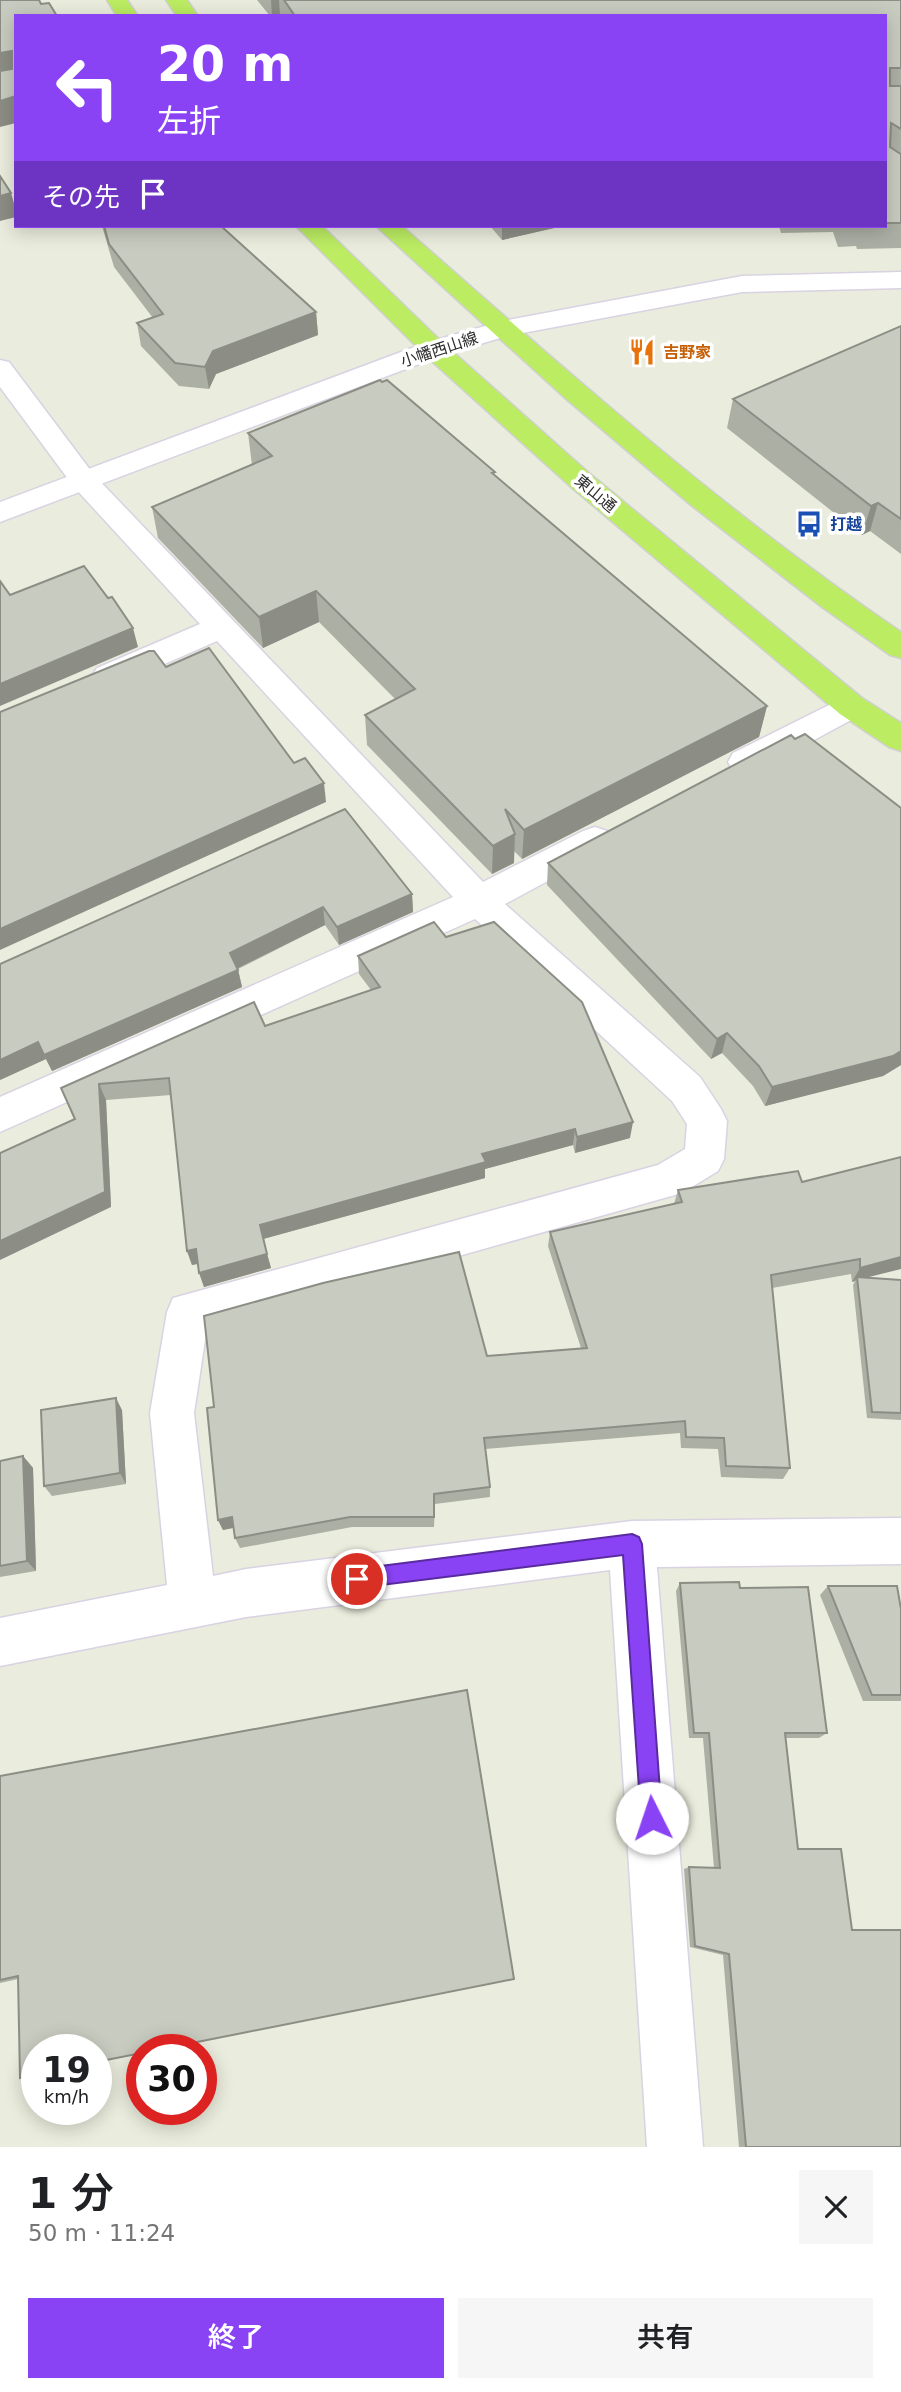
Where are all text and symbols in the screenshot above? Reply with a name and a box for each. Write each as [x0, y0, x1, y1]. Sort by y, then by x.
text: 20 m [157, 36, 293, 93]
icon: left [42, 42, 133, 133]
text: 左折 [157, 102, 221, 140]
icon: arrive [134, 175, 172, 213]
text: その先 [42, 182, 120, 212]
street label: 小幡西山線 [398, 328, 480, 371]
restaurant icon: 吉野家 [627, 337, 657, 367]
place label: 吉野家 [663, 343, 711, 362]
street label: 東山通 [571, 471, 620, 516]
bus stop icon: 打越 [794, 509, 824, 539]
place label: 打越 [830, 515, 862, 534]
pin [327, 1549, 387, 1609]
icon: arrive [338, 1560, 376, 1598]
position arrow [615, 1781, 689, 1855]
speed limit sign: 30 [126, 2034, 217, 2125]
text: 19 [42, 2050, 91, 2090]
text: km/h [44, 2086, 89, 2107]
text: 1 分 [28, 2169, 114, 2218]
button: close [799, 2170, 873, 2244]
text: 50 m · 11:24 [28, 2220, 175, 2246]
button: 終了 [28, 2298, 444, 2378]
button: 共有 [458, 2298, 873, 2378]

